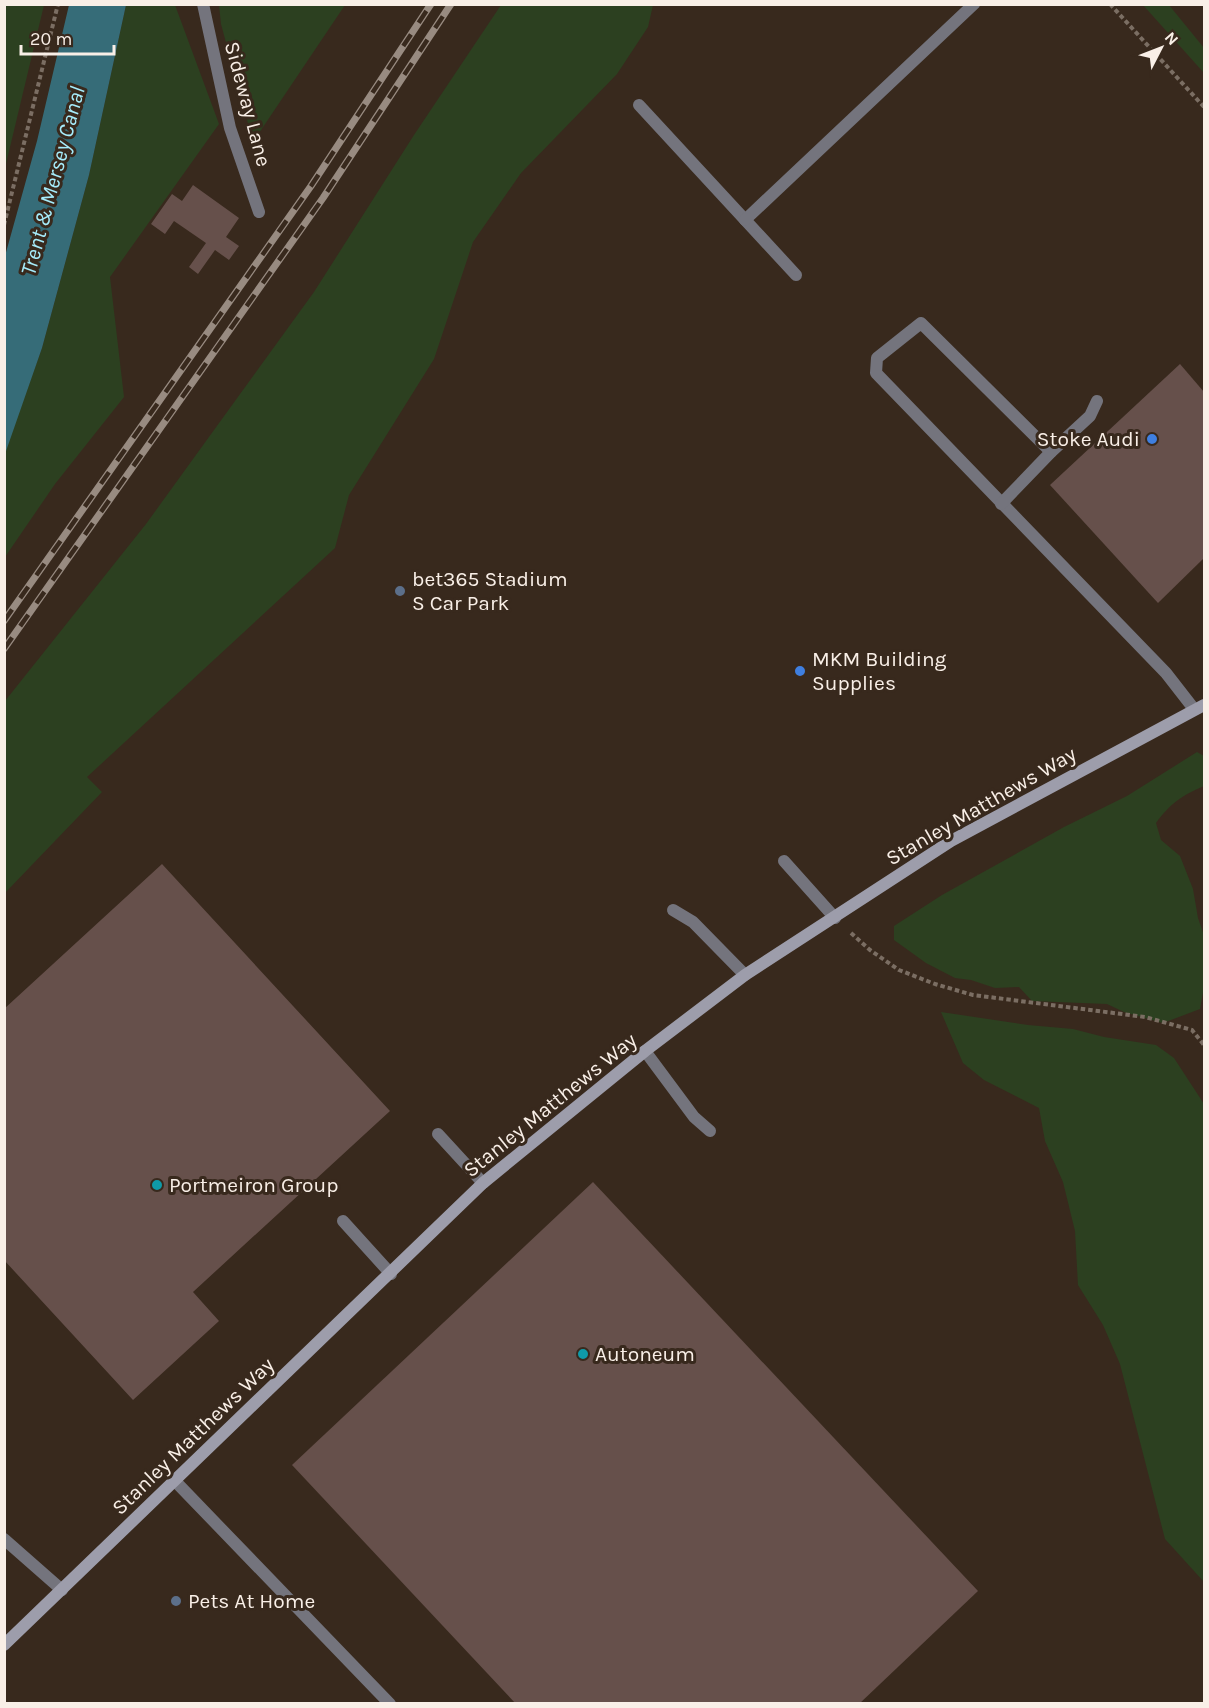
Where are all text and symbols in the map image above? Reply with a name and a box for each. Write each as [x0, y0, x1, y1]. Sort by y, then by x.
scale bar [21, 18, 114, 56]
north arrow [1131, 18, 1191, 78]
text: 20 m [30, 28, 72, 50]
text: N [1161, 28, 1183, 49]
street label: Sideway Lane [220, 39, 276, 169]
water label: Trent & Mersey Canal [15, 84, 91, 278]
place label: Stoke Audi [1037, 427, 1140, 451]
marker: Stoke Audi [1145, 432, 1159, 446]
place label: bet365 Stadium S Car Park [412, 567, 568, 615]
marker: bet365 Stadium S Car Park [393, 584, 407, 598]
place label: MKM Building Supplies [812, 647, 947, 695]
marker: MKM Building Supplies [793, 664, 807, 678]
street label: Stanley Matthews Way [882, 742, 1081, 870]
street label: Stanley Matthews Way [459, 1028, 641, 1182]
place label: Portmeiron Group [169, 1173, 339, 1197]
marker: Portmeiron Group [150, 1178, 164, 1192]
place label: Autoneum [595, 1342, 695, 1366]
marker: Autoneum [576, 1347, 590, 1361]
street label: Stanley Matthews Way [107, 1352, 279, 1519]
place label: Pets At Home [188, 1589, 315, 1613]
marker: Pets At Home [169, 1594, 183, 1608]

